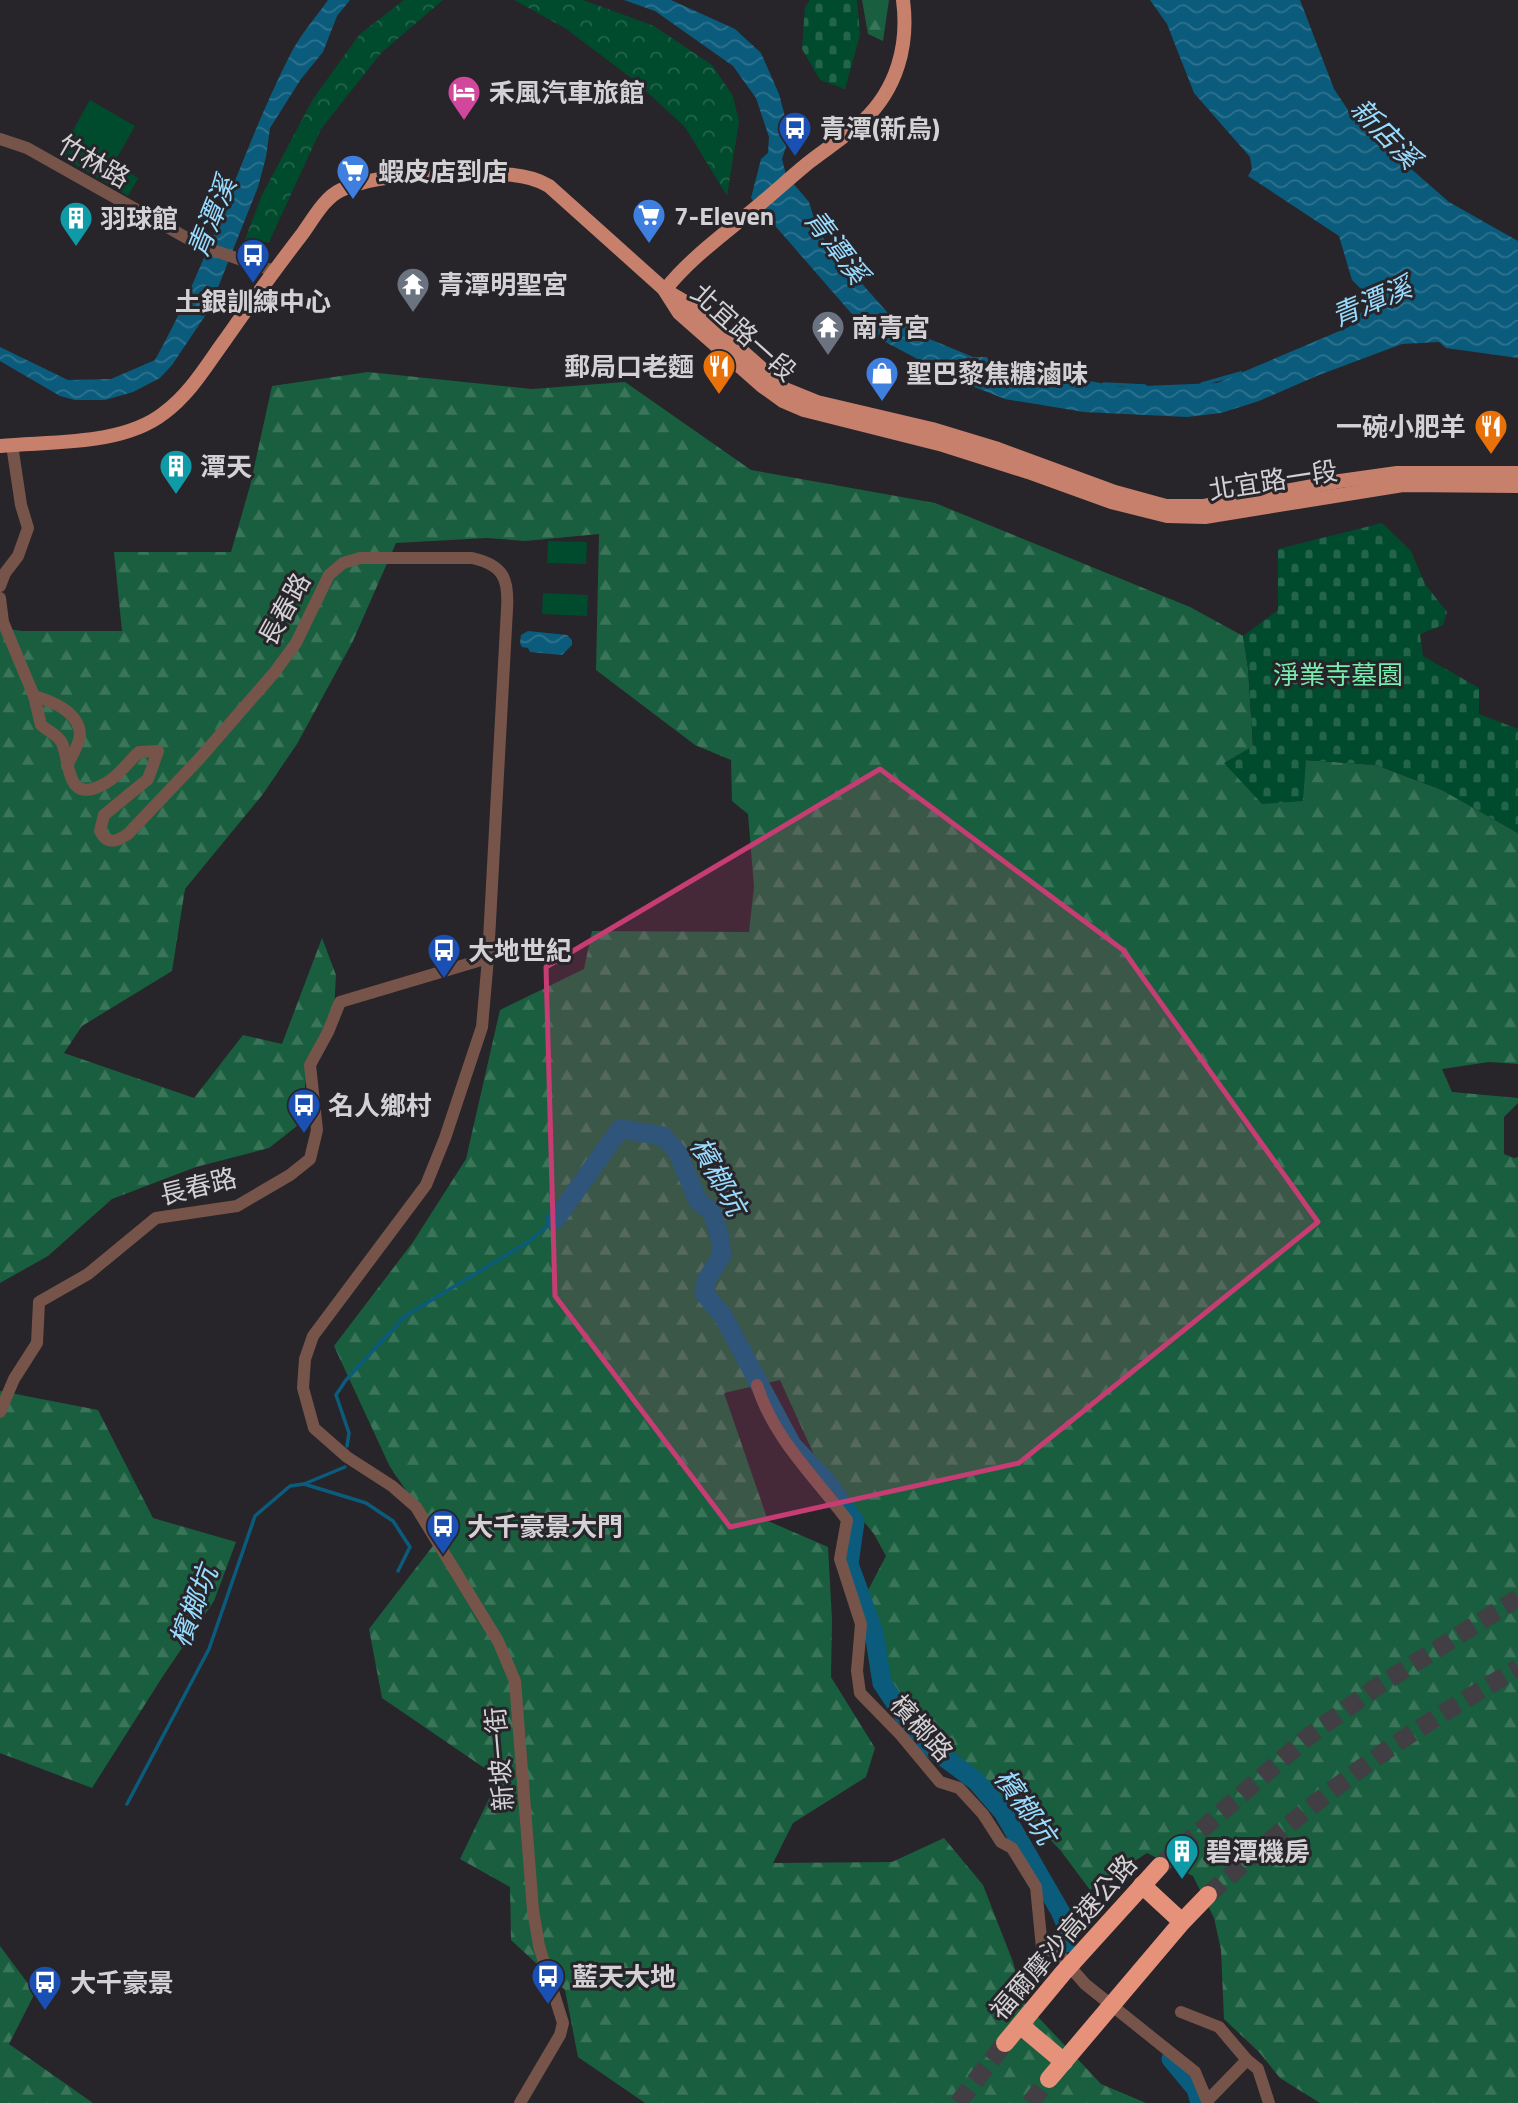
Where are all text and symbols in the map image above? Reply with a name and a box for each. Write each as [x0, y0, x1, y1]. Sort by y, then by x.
hotel icon: 禾風汽車旅館 [445, 73, 483, 122]
place label: 禾風汽車旅館 [489, 73, 645, 112]
water label: 新店溪 [1341, 88, 1433, 181]
bus stop icon: 青潭(新烏) [776, 109, 814, 158]
place label: 青潭(新烏) [820, 109, 940, 148]
street label: 竹林路 [50, 125, 138, 197]
supermarket icon: 蝦皮店到店 [334, 152, 372, 201]
place label: 蝦皮店到店 [378, 152, 508, 191]
water label: 青潭溪 [175, 166, 248, 264]
supermarket icon: 7-Eleven [630, 196, 668, 245]
place label: 7-Eleven [674, 196, 774, 235]
building icon: 羽球館 [57, 199, 95, 248]
place label: 羽球館 [100, 199, 178, 238]
water label: 青潭溪 [795, 200, 882, 296]
bus stop icon: 土銀訓練中心 [234, 236, 272, 285]
water label: 青潭溪 [1324, 263, 1422, 337]
temple icon: 青潭明聖宮 [394, 265, 432, 314]
place label: 青潭明聖宮 [438, 265, 568, 304]
street label: 北宜路一段 [683, 274, 805, 390]
place label: 土銀訓練中心 [175, 282, 331, 321]
temple icon: 南青宮 [809, 308, 847, 357]
place label: 南青宮 [852, 308, 930, 347]
place label: 郵局口老麵 [564, 347, 694, 386]
restaurant icon: 郵局口老麵 [700, 347, 738, 396]
shop icon: 聖巴黎焦糖滷味 [863, 354, 901, 403]
place label: 聖巴黎焦糖滷味 [906, 354, 1088, 393]
place label: 一碗小肥羊 [1336, 407, 1466, 446]
restaurant icon: 一碗小肥羊 [1472, 407, 1510, 456]
building icon: 潭天 [157, 447, 195, 496]
place label: 潭天 [200, 447, 252, 486]
street label: 北宜路一段 [1206, 451, 1340, 509]
street label: 長春路 [248, 565, 320, 653]
park label: 淨業寺墓園 [1273, 655, 1403, 694]
bus stop icon: 大地世紀 [425, 931, 463, 980]
place label: 大地世紀 [468, 931, 572, 970]
bus stop icon: 名人鄉村 [285, 1086, 323, 1135]
place label: 名人鄉村 [328, 1086, 432, 1125]
water label: 檳榔坑 [680, 1129, 760, 1227]
street label: 長春路 [155, 1158, 241, 1214]
bus stop icon: 大千豪景大門 [424, 1507, 462, 1556]
place label: 大千豪景大門 [467, 1507, 623, 1546]
water label: 檳榔坑 [158, 1555, 230, 1653]
street label: 檳榔路 [881, 1686, 963, 1770]
street label: 新坡一街 [475, 1705, 523, 1813]
water label: 檳榔坑 [984, 1759, 1070, 1856]
building icon: 碧潭機房 [1163, 1832, 1201, 1881]
place label: 碧潭機房 [1206, 1832, 1310, 1871]
street label: 福爾摩沙高速公路 [980, 1846, 1146, 2028]
bus stop icon: 藍天大地 [529, 1957, 567, 2006]
place label: 藍天大地 [572, 1957, 676, 1996]
bus stop icon: 大千豪景 [26, 1963, 64, 2012]
place label: 大千豪景 [70, 1963, 174, 2002]

